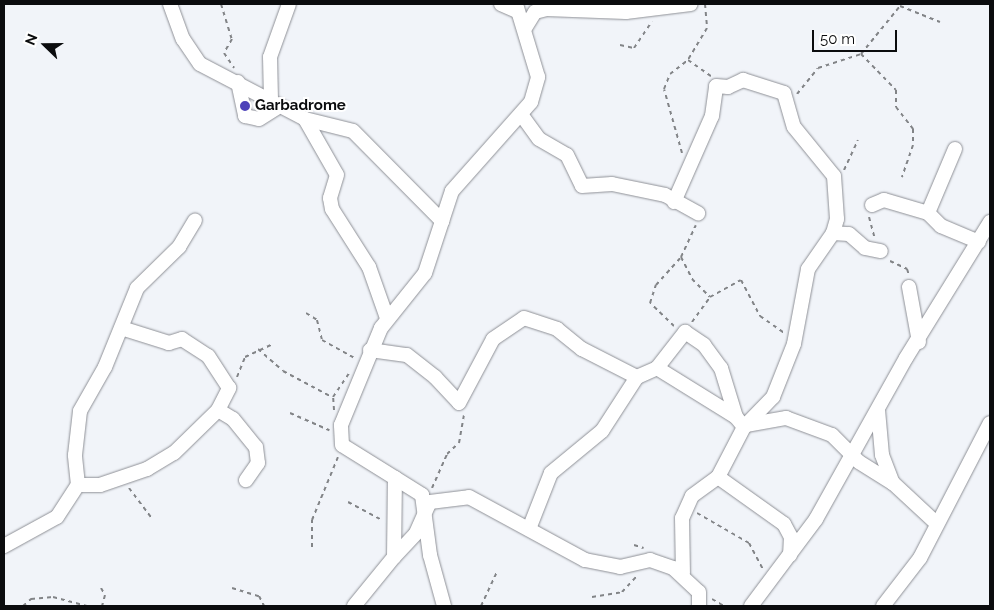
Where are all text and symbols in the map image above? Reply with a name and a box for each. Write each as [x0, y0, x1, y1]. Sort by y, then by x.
north arrow [20, 20, 70, 70]
scale bar [814, 20, 899, 52]
text: 50 m [820, 30, 855, 48]
text: N [22, 31, 41, 47]
place label: Garbadrome [255, 97, 346, 115]
marker: Garbadrome [239, 100, 251, 112]

